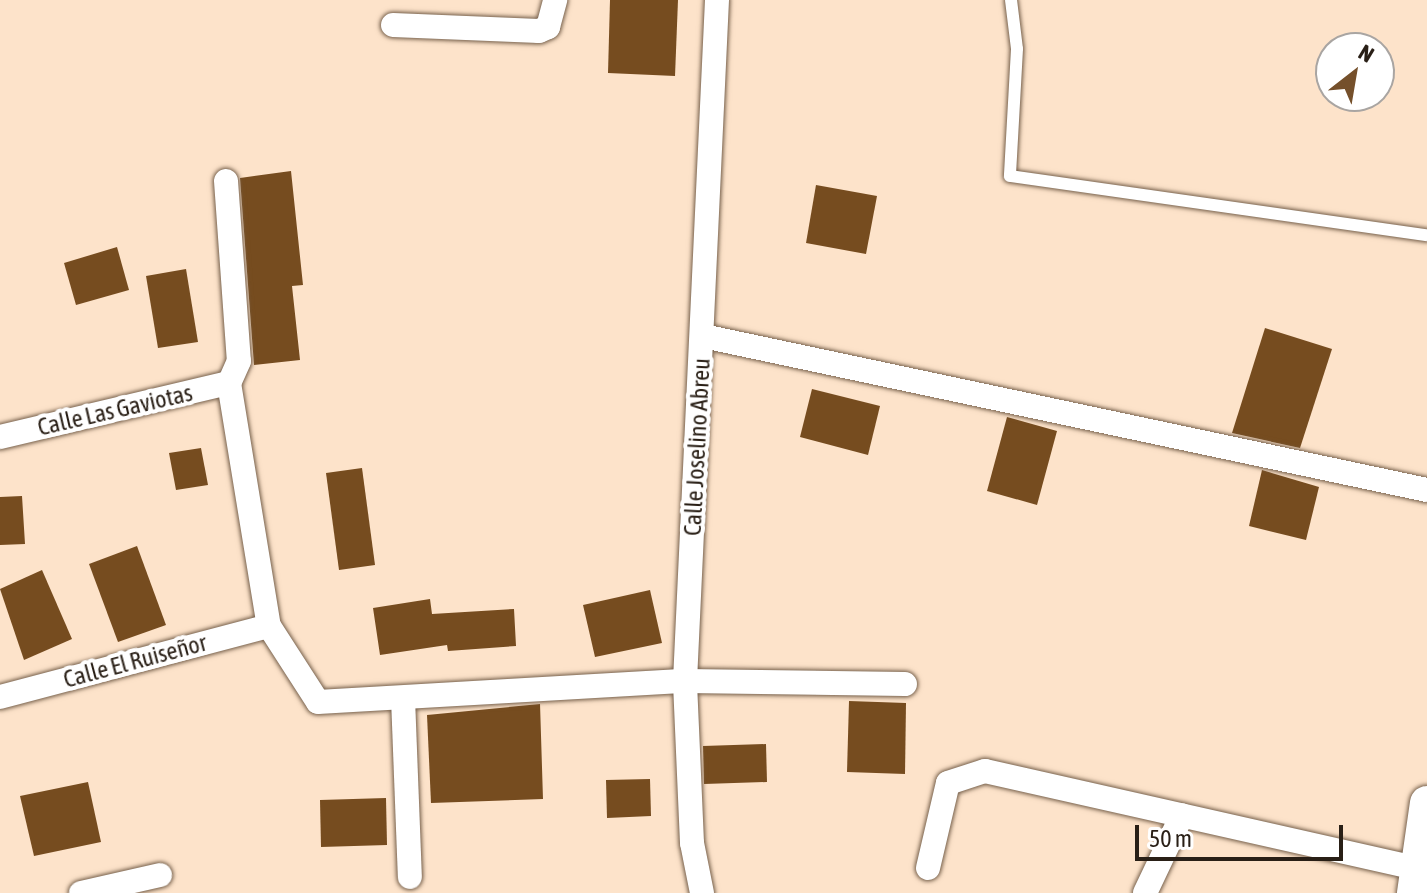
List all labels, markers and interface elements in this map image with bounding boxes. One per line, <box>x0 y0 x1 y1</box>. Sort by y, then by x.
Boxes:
north arrow <box>1315 32 1395 112</box>
text: N <box>1354 39 1379 68</box>
street label: Calle Joselino Abreu <box>678 357 716 537</box>
street label: Calle Las Gaviotas <box>35 378 195 442</box>
street label: Calle El Ruiseñor <box>60 628 210 694</box>
scale bar <box>1139 809 1347 859</box>
text: 50 m <box>1149 825 1192 852</box>

